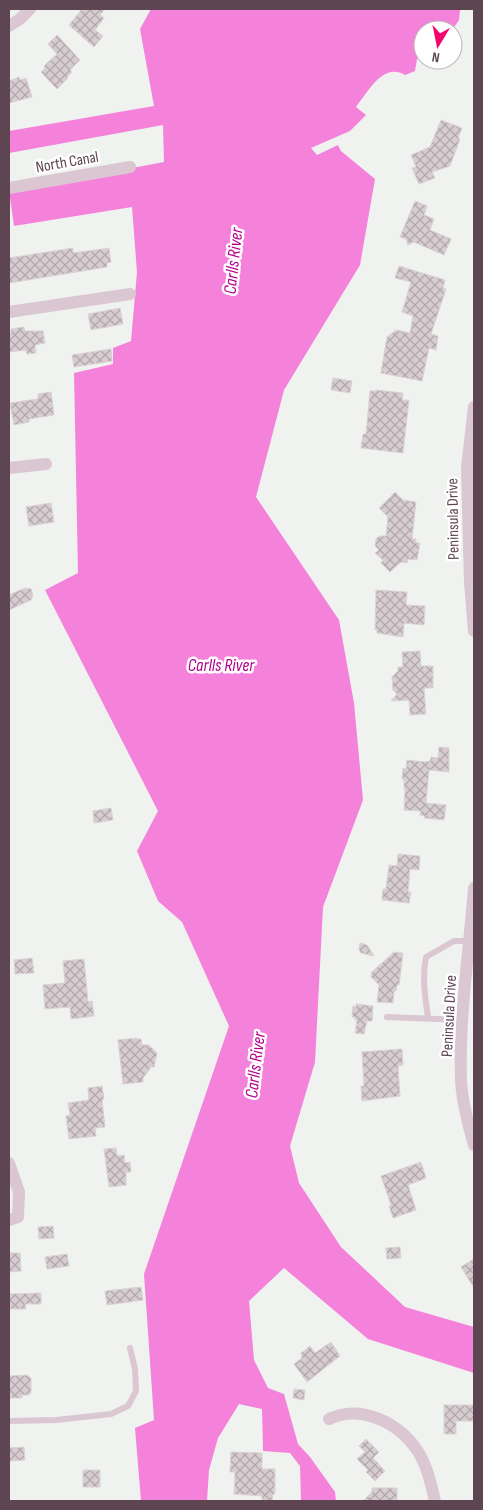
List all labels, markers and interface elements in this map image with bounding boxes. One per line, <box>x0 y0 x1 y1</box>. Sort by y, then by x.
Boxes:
north arrow <box>413 20 463 70</box>
text: N <box>431 48 441 66</box>
street label: North Canal <box>34 148 100 177</box>
water label: Carlls River <box>220 226 248 295</box>
street label: Peninsula Drive <box>443 478 464 560</box>
water label: Carlls River <box>188 655 255 676</box>
street label: Peninsula Drive <box>438 975 461 1057</box>
water label: Carlls River <box>241 1030 270 1099</box>

